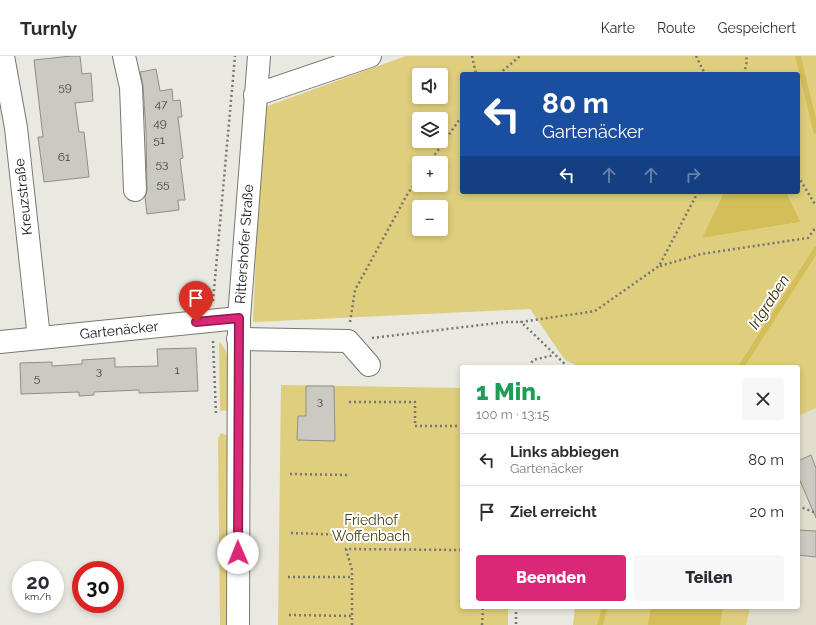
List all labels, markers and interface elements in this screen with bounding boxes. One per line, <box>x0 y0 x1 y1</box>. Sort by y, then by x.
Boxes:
text: Turnly <box>20 17 77 39</box>
text: Karte <box>601 20 635 36</box>
text: Route <box>657 20 695 36</box>
text: Gespeichert <box>717 20 796 36</box>
map controls <box>412 68 448 236</box>
button: sound <box>412 68 448 104</box>
house number: 59 <box>58 80 72 94</box>
text: 80 m <box>542 87 609 120</box>
icon: left <box>476 88 528 140</box>
house number: 47 <box>155 97 168 111</box>
button: layers <box>412 112 448 148</box>
house number: 49 <box>153 116 167 130</box>
text: Gartenäcker <box>542 121 644 142</box>
house number: 51 <box>153 133 165 147</box>
house number: 61 <box>58 150 70 164</box>
button: + <box>412 156 448 192</box>
house number: 53 <box>156 157 168 171</box>
street label: Kreuzstraße <box>11 158 35 236</box>
icon: left <box>556 164 578 186</box>
icon: ahead <box>598 164 620 186</box>
icon: ahead <box>640 164 662 186</box>
icon: right <box>682 164 704 186</box>
house number: 55 <box>156 177 170 191</box>
street label: Rittershofer Straße <box>232 184 256 304</box>
button: − <box>412 200 448 236</box>
water label: Irlgraben <box>745 272 793 332</box>
pin <box>179 281 213 322</box>
icon: arrive <box>185 287 207 309</box>
street label: Gartenäcker <box>79 318 159 342</box>
house number: 1 <box>174 363 180 377</box>
house number: 3 <box>96 364 102 378</box>
house number: 5 <box>34 371 41 385</box>
text: 1 Min. <box>476 377 542 406</box>
button: close <box>742 378 784 420</box>
house number: 3 <box>317 394 323 408</box>
text: 100 m · 13:15 <box>476 407 549 422</box>
text: Links abbiegen <box>510 443 619 461</box>
icon: left <box>476 449 498 471</box>
text: 80 m <box>748 451 784 469</box>
text: Gartenäcker <box>510 461 583 476</box>
icon: arrive <box>476 501 498 523</box>
text: Ziel erreicht <box>510 503 597 521</box>
text: 20 m <box>749 503 784 521</box>
park label: Friedhof Woffenbach <box>332 512 410 544</box>
position arrow <box>217 532 259 574</box>
button: Beenden <box>476 555 626 601</box>
button: Teilen <box>634 555 784 601</box>
speed limit sign: 30 <box>72 561 124 613</box>
text: 20 <box>26 570 50 594</box>
text: km/h <box>25 591 51 602</box>

